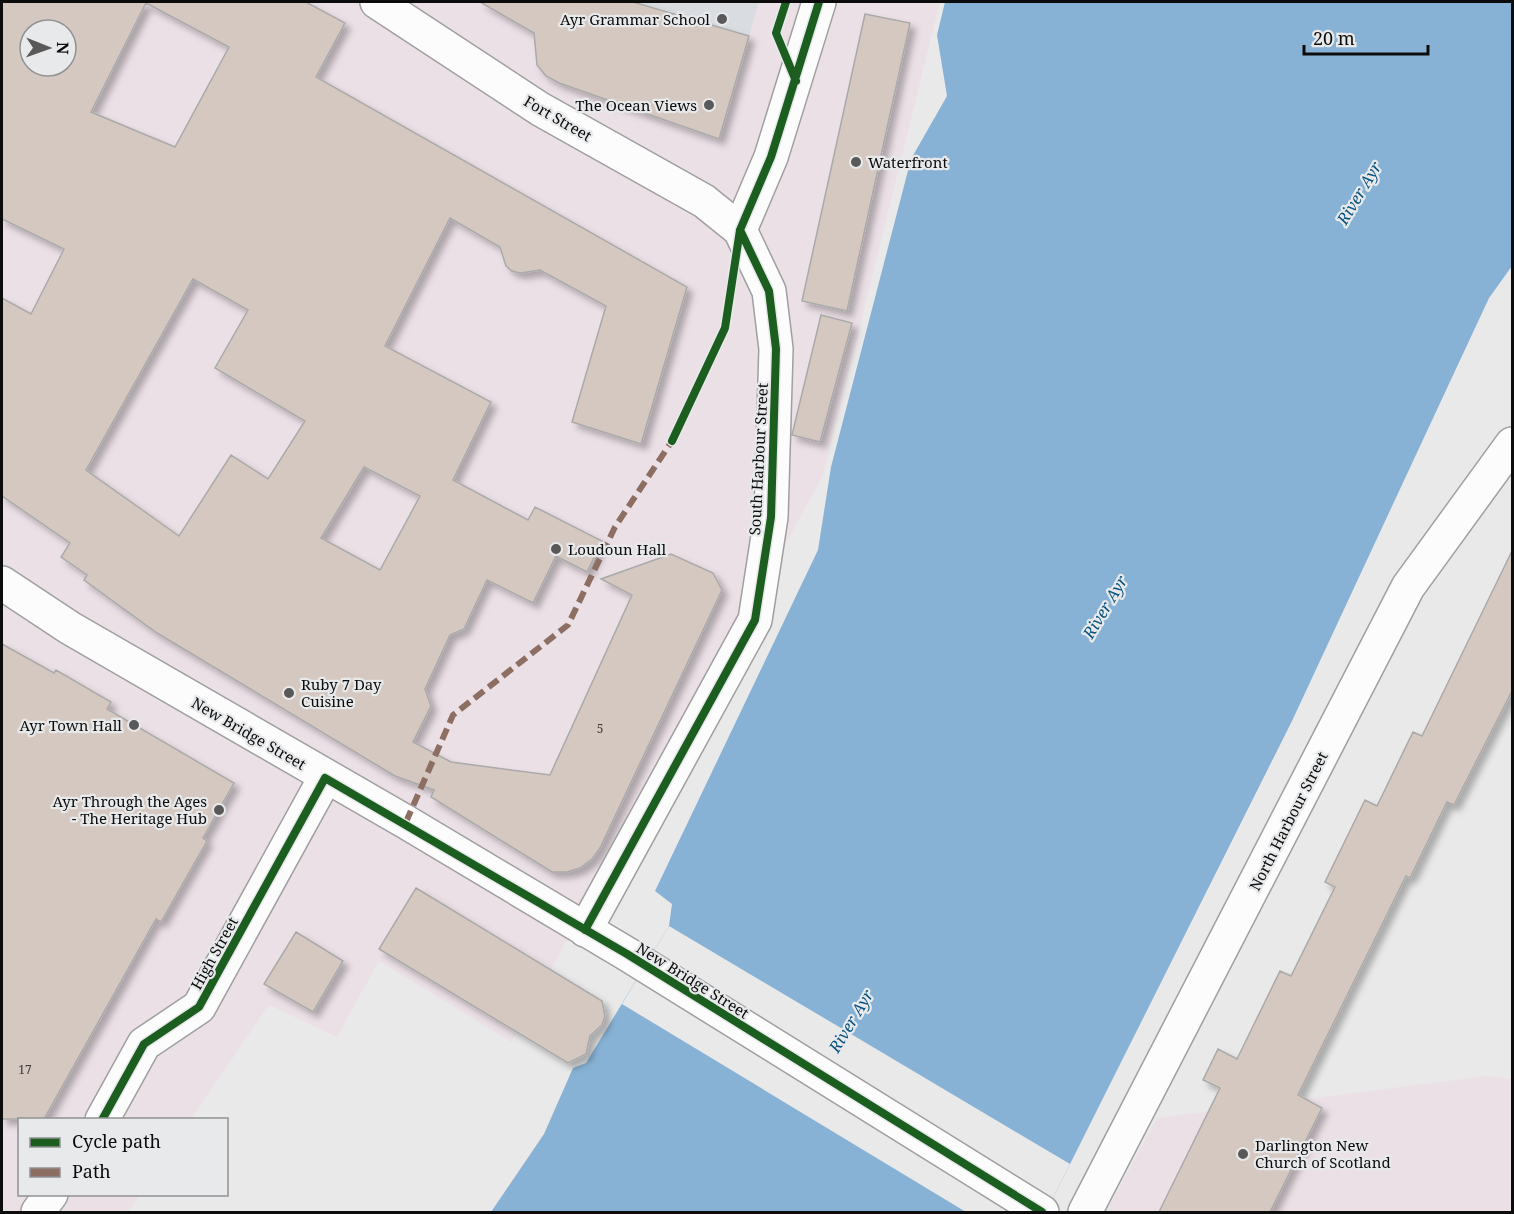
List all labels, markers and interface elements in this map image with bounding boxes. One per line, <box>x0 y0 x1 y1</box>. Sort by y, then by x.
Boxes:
place label: Ayr Grammar School <box>560 9 710 29</box>
marker: Ayr Grammar School <box>715 12 729 26</box>
north arrow <box>18 18 78 78</box>
scale bar <box>1304 18 1428 56</box>
text: 20 m <box>1313 26 1355 50</box>
text: N <box>52 42 74 55</box>
street label: Fort Street <box>521 91 595 145</box>
place label: The Ocean Views <box>575 95 697 115</box>
marker: The Ocean Views <box>702 98 716 112</box>
place label: Waterfront <box>868 152 948 172</box>
marker: Waterfront <box>849 155 863 169</box>
water label: River Ayr <box>1331 157 1387 230</box>
street label: South Harbour Street <box>744 382 772 536</box>
place label: Loudoun Hall <box>568 539 666 559</box>
marker: Loudoun Hall <box>549 542 563 556</box>
water label: River Ayr <box>1077 571 1133 644</box>
place label: Ruby 7 Day Cuisine <box>301 674 382 711</box>
marker: Ruby 7 Day Cuisine <box>282 686 296 700</box>
street label: New Bridge Street <box>188 692 310 774</box>
place label: Ayr Town Hall <box>19 715 122 735</box>
marker: Ayr Town Hall <box>127 718 141 732</box>
house number: 5 <box>597 720 603 737</box>
street label: North Harbour Street <box>1244 748 1332 894</box>
place label: Ayr Through the Ages - The Heritage Hub <box>52 791 207 828</box>
marker: Ayr Through the Ages - The Heritage Hub <box>212 803 226 817</box>
street label: High Street <box>186 913 242 993</box>
street label: New Bridge Street <box>633 937 753 1023</box>
water label: River Ayr <box>823 985 879 1058</box>
house number: 17 <box>18 1061 32 1078</box>
legend <box>18 1118 228 1196</box>
text: Cycle path <box>72 1129 161 1153</box>
place label: Darlington New Church of Scotland <box>1255 1135 1391 1172</box>
marker: Darlington New Church of Scotland <box>1236 1147 1250 1161</box>
text: Path <box>72 1159 111 1183</box>

